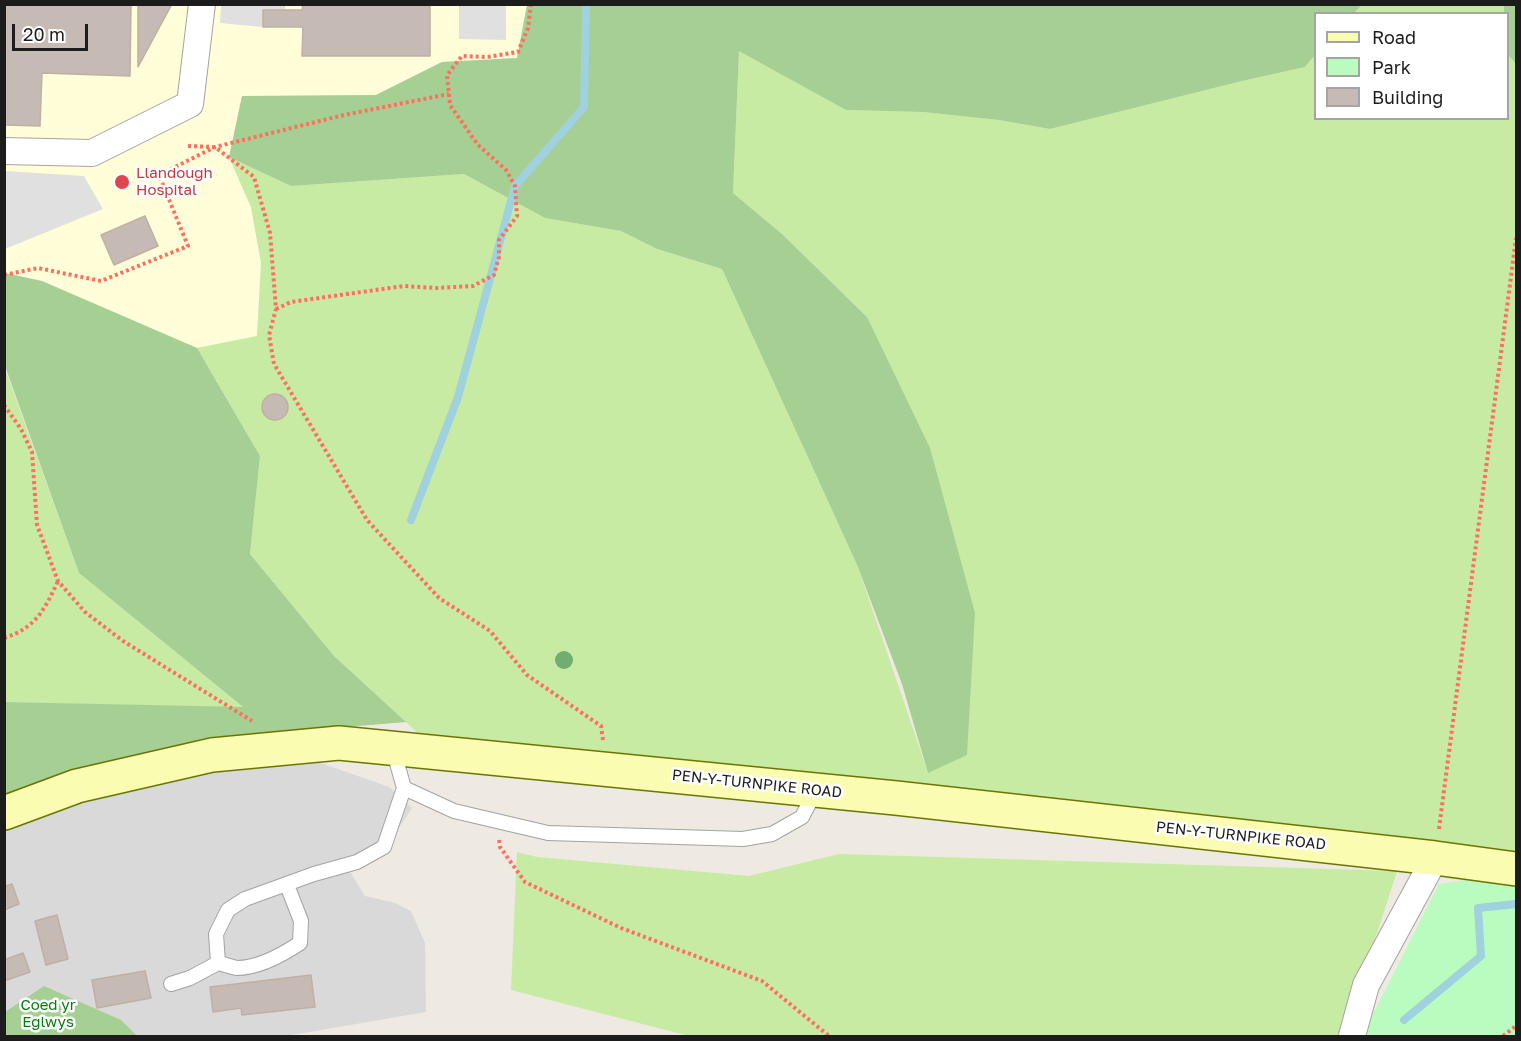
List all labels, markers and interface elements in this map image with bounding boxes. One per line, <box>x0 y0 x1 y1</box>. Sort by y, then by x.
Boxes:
scale bar <box>15 12 92 50</box>
legend <box>1314 12 1509 120</box>
text: 20 m <box>23 23 65 45</box>
text: Road <box>1372 26 1416 48</box>
text: Park <box>1372 56 1411 78</box>
text: Building <box>1372 86 1443 108</box>
place label: Llandough Hospital <box>136 164 213 199</box>
marker: Llandough Hospital <box>113 173 131 191</box>
street label: PEN-Y-TURNPIKE ROAD <box>671 766 843 802</box>
street label: PEN-Y-TURNPIKE ROAD <box>1155 818 1327 854</box>
park label: Coed yr Eglwys <box>20 996 76 1031</box>

